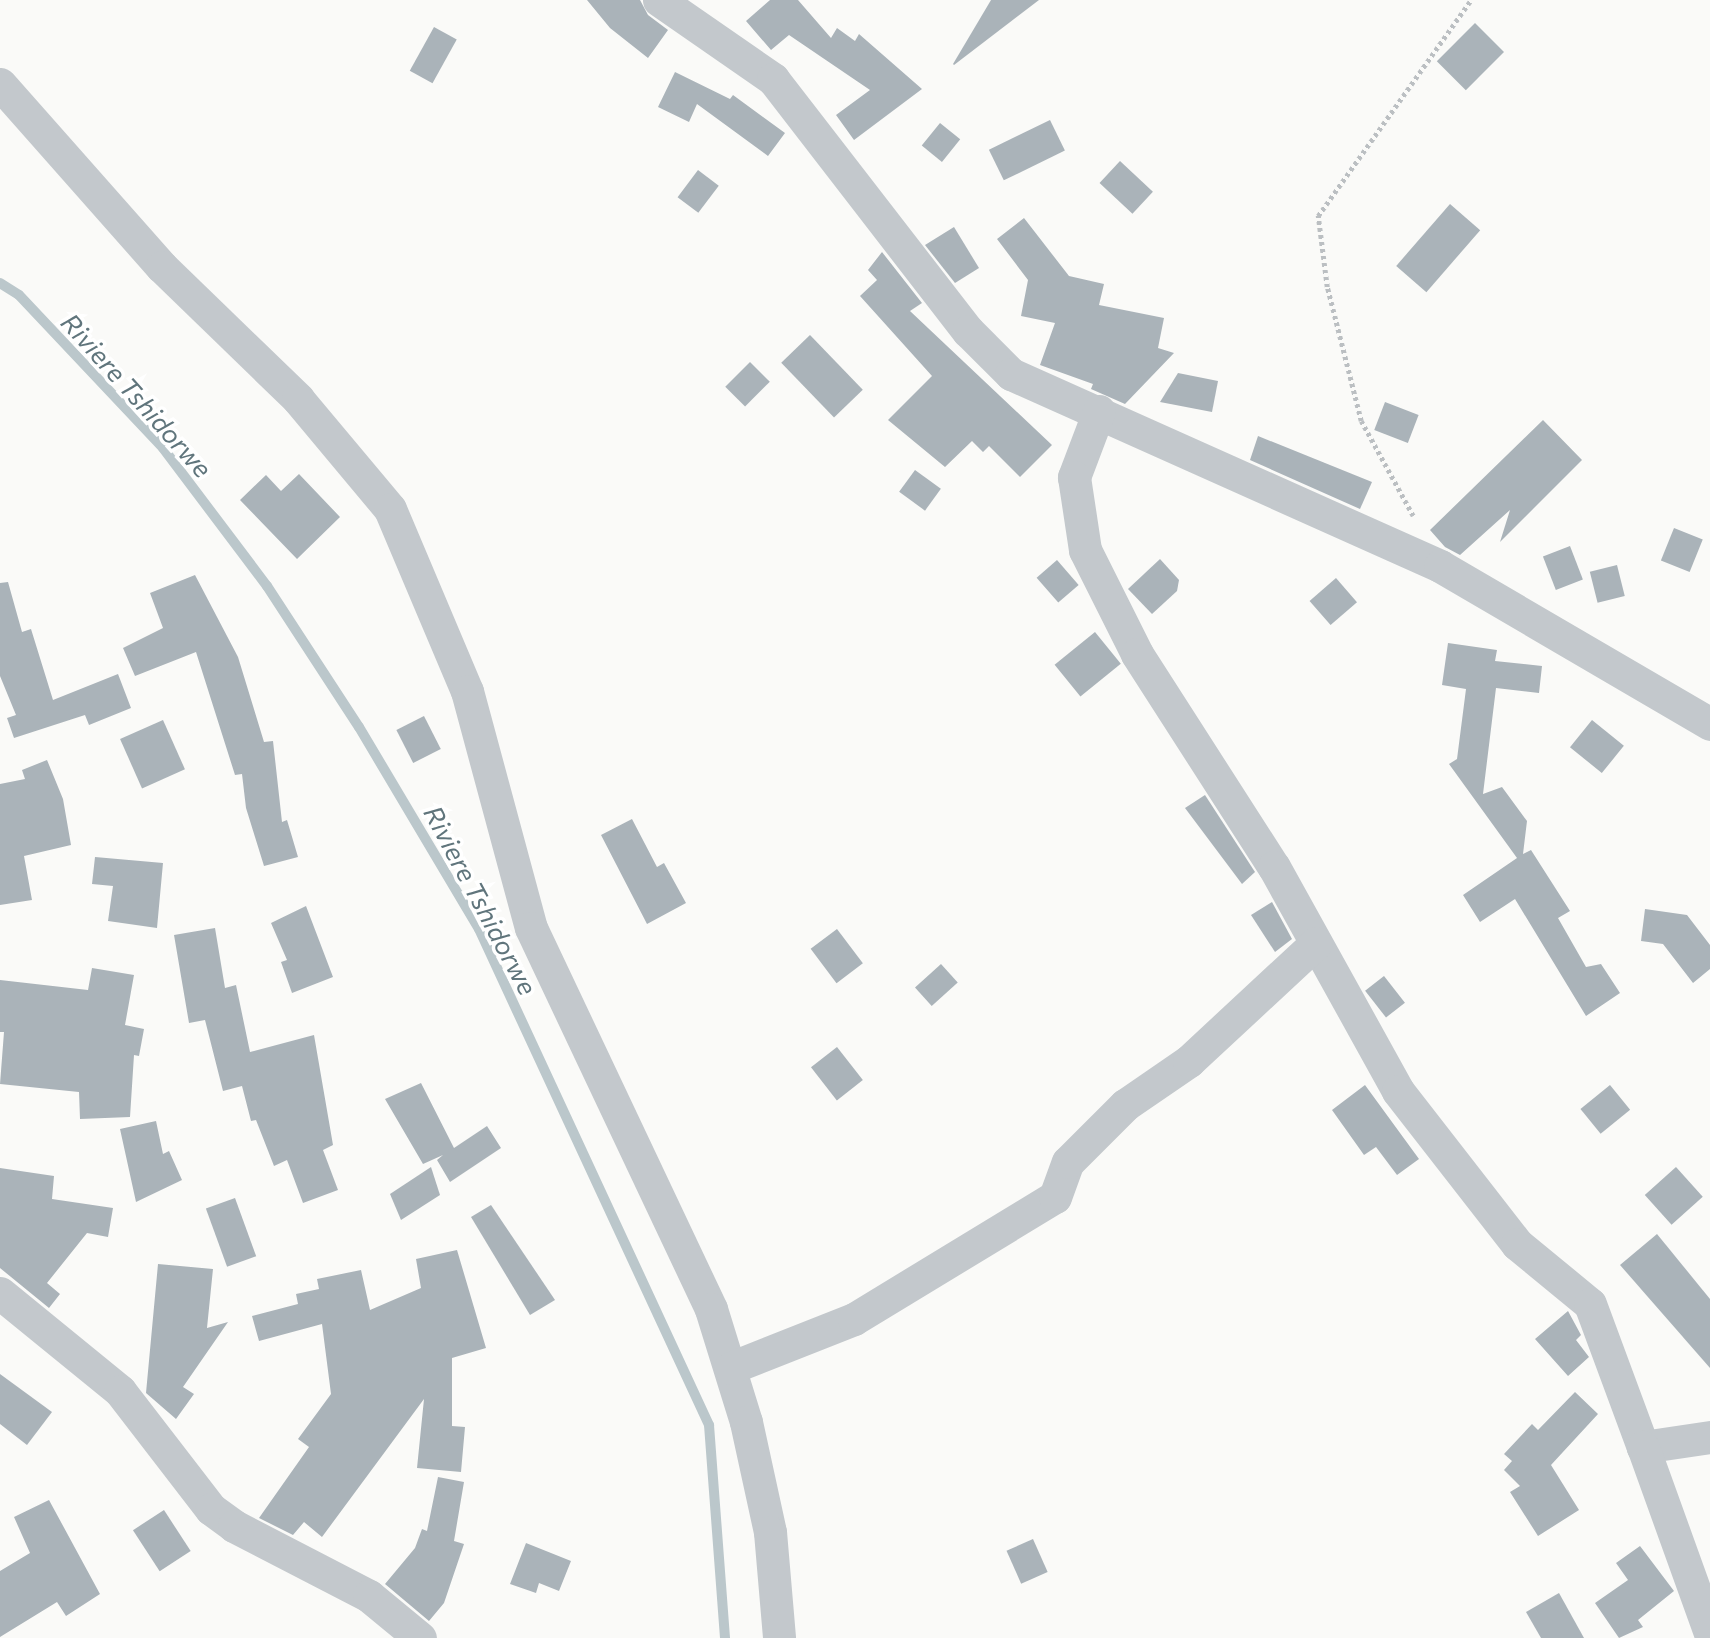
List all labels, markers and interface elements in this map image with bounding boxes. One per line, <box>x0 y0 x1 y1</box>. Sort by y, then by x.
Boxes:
water label: Riviere Tshidorwe <box>55 307 219 483</box>
water label: Riviere Tshidorwe <box>418 800 544 1000</box>

